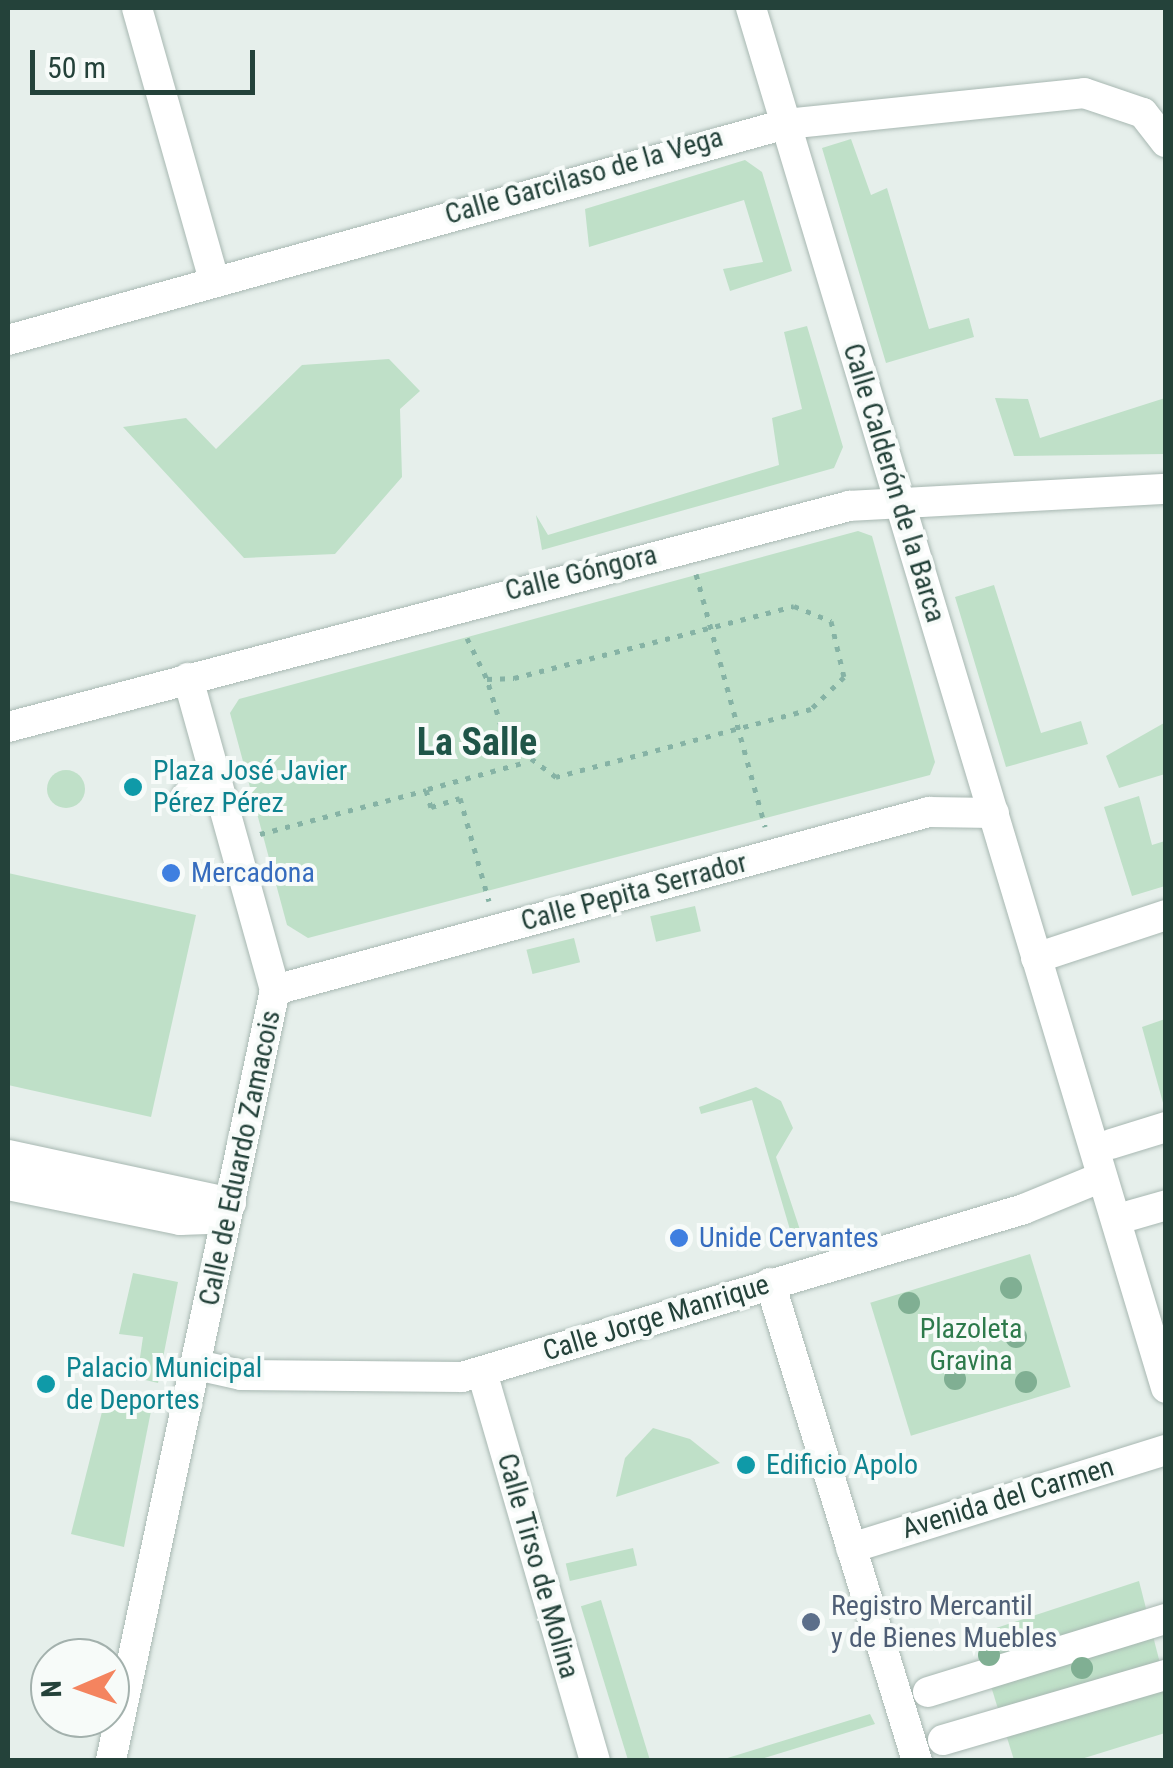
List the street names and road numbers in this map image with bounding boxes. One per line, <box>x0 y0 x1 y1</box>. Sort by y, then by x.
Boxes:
street label: Calle Garcilaso de la Vega <box>441 120 727 232</box>
street label: Calle Calderón de la Barca <box>836 340 952 626</box>
street label: Calle Góngora <box>502 538 660 608</box>
street label: Calle Pepita Serrador <box>517 846 751 938</box>
street label: Calle de Eduardo Zamacois <box>192 1007 288 1309</box>
street label: Calle Jorge Manrique <box>539 1268 773 1368</box>
street label: Calle Tirso de Molina <box>490 1449 586 1683</box>
street label: Avenida del Carmen <box>898 1450 1118 1546</box>

